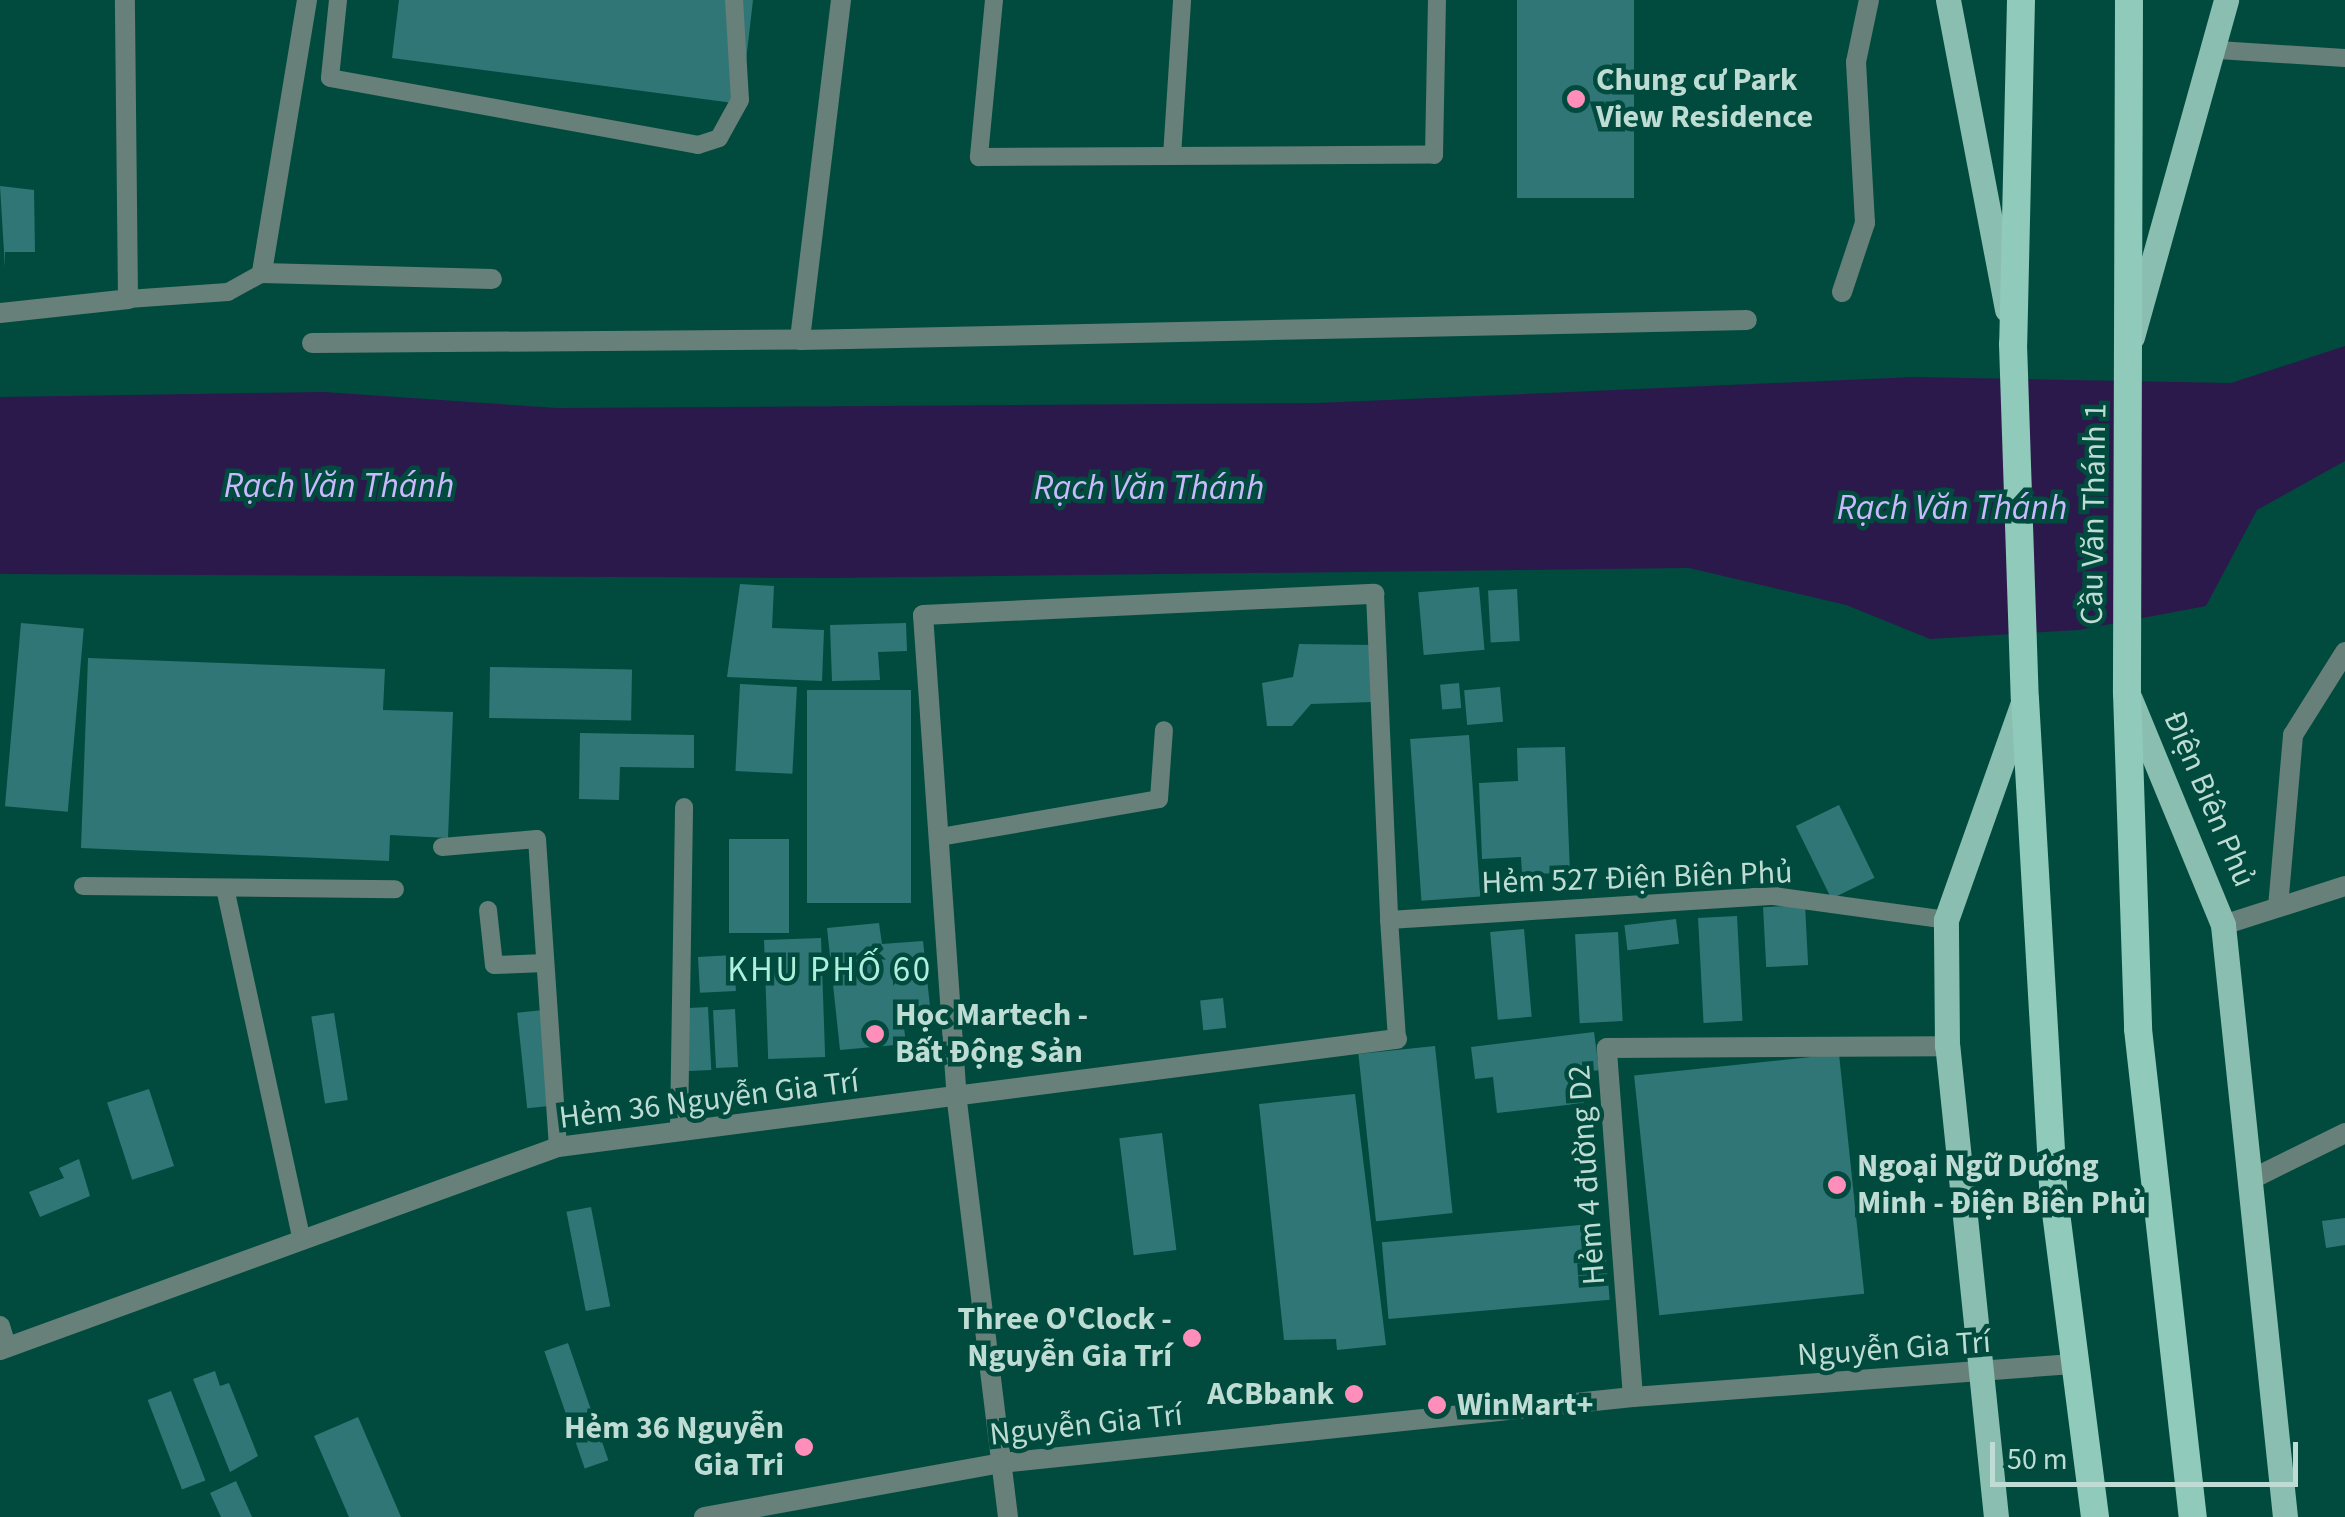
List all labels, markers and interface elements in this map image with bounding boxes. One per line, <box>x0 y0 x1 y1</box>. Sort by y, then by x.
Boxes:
place label: Chung cư Park View Residence <box>1596 62 1813 137</box>
marker: Chung cư Park View Residence <box>1565 88 1587 110</box>
street label: Cầu Văn Thánh 1 <box>2073 403 2115 625</box>
water label: Rạch Văn Thánh <box>224 465 454 507</box>
water label: Rạch Văn Thánh <box>1034 467 1264 509</box>
water label: Rạch Văn Thánh <box>1837 487 2067 529</box>
street label: Điện Biên Phủ <box>2155 705 2263 893</box>
street label: Hẻm 527 Điện Biên Phủ <box>1481 853 1793 903</box>
district label: KHU PHỐ 60 <box>727 949 933 991</box>
place label: Học Martech - Bất Động Sản <box>895 997 1088 1072</box>
marker: Học Martech - Bất Động Sản <box>864 1023 886 1045</box>
street label: Hẻm 36 Nguyễn Gia Trí <box>557 1063 861 1137</box>
street label: Hẻm 4 đường D2 <box>1560 1064 1614 1286</box>
place label: Ngoại Ngữ Dương Minh - Điện Biên Phủ <box>1857 1148 2146 1223</box>
marker: Ngoại Ngữ Dương Minh - Điện Biên Phủ <box>1826 1174 1848 1196</box>
place label: Three O'Clock - Nguyễn Gia Trí <box>957 1301 1172 1376</box>
street label: Nguyễn Gia Trí <box>1796 1323 1992 1375</box>
marker: Three O'Clock - Nguyễn Gia Trí <box>1181 1327 1203 1349</box>
place label: ACBbank <box>1207 1375 1334 1413</box>
marker: ACBbank <box>1343 1383 1365 1405</box>
place label: WinMart+ <box>1457 1386 1593 1424</box>
marker: WinMart+ <box>1426 1394 1448 1416</box>
street label: Nguyễn Gia Trí <box>988 1396 1184 1454</box>
place label: Hẻm 36 Nguyễn Gia Tri <box>564 1410 784 1485</box>
scale bar <box>1995 1422 2302 1484</box>
marker: Hẻm 36 Nguyễn Gia Tri <box>793 1436 815 1458</box>
text: 50 m <box>2007 1438 2068 1481</box>

